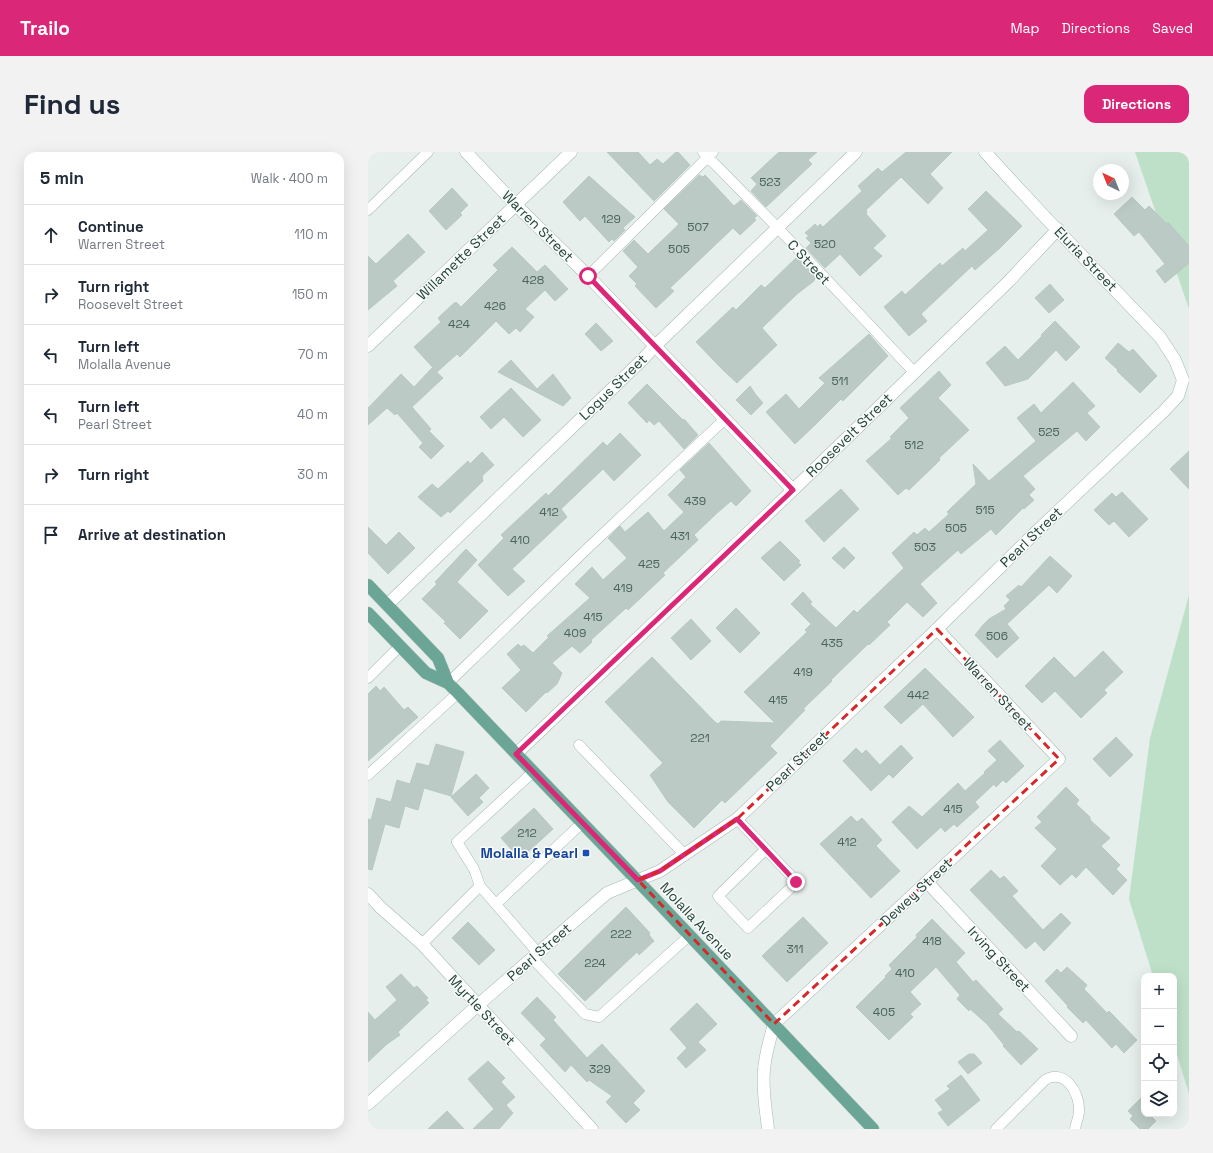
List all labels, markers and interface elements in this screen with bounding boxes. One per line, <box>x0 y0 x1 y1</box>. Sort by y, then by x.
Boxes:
text: Trailo <box>20 16 70 41</box>
text: Map <box>1010 19 1040 37</box>
text: Directions <box>1062 19 1130 37</box>
text: Saved <box>1152 19 1193 37</box>
button: Directions <box>1084 85 1189 123</box>
text: Find us <box>24 86 121 122</box>
north arrow <box>1093 164 1129 200</box>
text: 5 min <box>40 167 84 189</box>
text: Walk · 400 m <box>251 170 328 187</box>
house number: 523 <box>759 174 781 190</box>
street label: Warren Street <box>499 187 577 265</box>
street label: Willamette Street <box>413 210 509 304</box>
house number: 129 <box>601 211 621 227</box>
text: Continue <box>78 217 144 236</box>
house number: 507 <box>687 219 709 235</box>
street label: Eluria Street <box>1051 223 1121 295</box>
icon: ahead <box>40 224 62 246</box>
text: 110 m <box>294 226 328 243</box>
text: Warren Street <box>78 236 165 253</box>
street label: C Street <box>784 236 834 288</box>
house number: 520 <box>814 236 836 252</box>
house number: 505 <box>668 241 690 257</box>
route start <box>579 267 597 285</box>
house number: 428 <box>522 272 544 288</box>
text: Turn right <box>78 277 149 296</box>
icon: right <box>40 284 62 306</box>
text: 150 m <box>292 286 328 303</box>
text: Roosevelt Street <box>78 296 183 313</box>
house number: 426 <box>484 298 506 314</box>
house number: 424 <box>448 316 470 332</box>
text: Turn left <box>78 337 140 356</box>
icon: left <box>40 344 62 366</box>
text: 70 m <box>298 346 328 363</box>
street label: Logus Street <box>575 350 651 424</box>
text: Molalla Avenue <box>78 356 171 373</box>
house number: 511 <box>831 373 849 389</box>
street label: Roosevelt Street <box>802 389 896 481</box>
text: Turn left <box>78 397 140 416</box>
icon: left <box>40 404 62 426</box>
text: 40 m <box>297 406 328 423</box>
text: Pearl Street <box>78 416 152 433</box>
house number: 525 <box>1038 424 1060 440</box>
house number: 512 <box>904 437 924 453</box>
icon: right <box>40 464 62 486</box>
text: Turn right <box>78 465 149 484</box>
text: 30 m <box>297 466 328 483</box>
house number: 439 <box>684 493 706 509</box>
house number: 515 <box>975 502 995 518</box>
street label: Pearl Street <box>996 503 1066 571</box>
house number: 412 <box>539 504 559 520</box>
house number: 505 <box>945 520 967 536</box>
icon: arrive <box>40 524 62 546</box>
text: Arrive at destination <box>78 525 226 544</box>
house number: 431 <box>670 528 690 544</box>
house number: 410 <box>510 532 530 548</box>
house number: 503 <box>914 539 936 555</box>
house number: 425 <box>638 556 660 572</box>
house number: 419 <box>613 580 633 596</box>
house number: 415 <box>583 609 603 625</box>
house number: 409 <box>564 625 586 641</box>
house number: 506 <box>986 628 1008 644</box>
house number: 435 <box>821 635 843 651</box>
street label: Warren Street <box>959 654 1037 734</box>
house number: 419 <box>793 664 813 680</box>
house number: 442 <box>907 687 929 703</box>
house number: 415 <box>768 692 788 708</box>
street label: Pearl Street <box>762 727 832 795</box>
house number: 221 <box>690 730 710 746</box>
house number: 415 <box>943 801 963 817</box>
house number: 212 <box>517 825 537 841</box>
house number: 412 <box>837 834 857 850</box>
place label: Molalla & Pearl <box>481 844 578 862</box>
marker: Molalla & Pearl <box>581 848 591 858</box>
street label: Dewey Street <box>876 854 956 930</box>
route end <box>787 873 805 891</box>
street label: Molalla Avenue <box>656 878 738 964</box>
street label: Pearl Street <box>503 919 575 985</box>
street label: Irving Street <box>964 922 1034 996</box>
house number: 222 <box>610 926 632 942</box>
house number: 418 <box>922 933 942 949</box>
house number: 311 <box>786 941 804 957</box>
house number: 224 <box>584 955 606 971</box>
house number: 410 <box>895 965 915 981</box>
street label: Myrtle Street <box>445 971 519 1049</box>
map controls <box>1141 973 1177 1117</box>
button: + <box>1141 973 1177 1009</box>
house number: 405 <box>873 1004 895 1020</box>
button: − <box>1141 1009 1177 1045</box>
button: locate <box>1141 1045 1177 1081</box>
house number: 329 <box>589 1061 611 1077</box>
button: layers <box>1141 1081 1177 1117</box>

